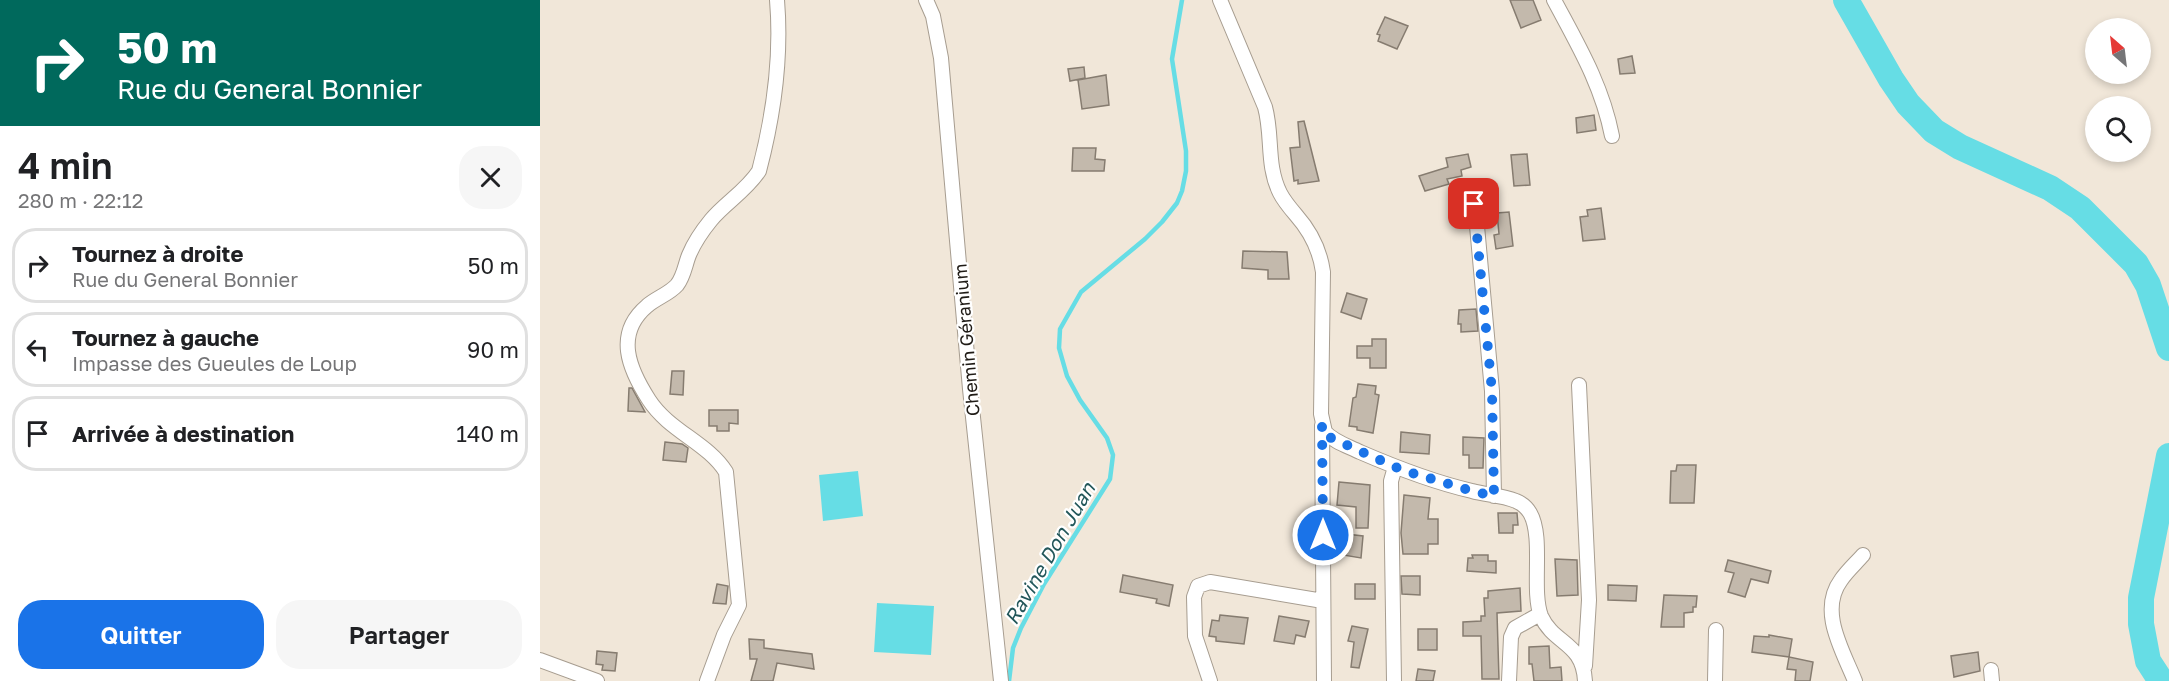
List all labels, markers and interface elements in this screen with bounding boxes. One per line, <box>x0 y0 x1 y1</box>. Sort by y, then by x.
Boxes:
north arrow <box>2085 18 2151 84</box>
map controls <box>2085 18 2151 162</box>
text: 50 m <box>117 22 217 72</box>
icon: right <box>18 24 96 102</box>
text: Rue du General Bonnier <box>117 73 422 105</box>
button: search <box>2085 96 2151 162</box>
text: 4 min <box>18 144 113 187</box>
button: close <box>459 146 522 209</box>
pin <box>1448 178 1499 229</box>
icon: arrive <box>1457 187 1490 220</box>
text: 280 m · 22:12 <box>18 188 143 212</box>
text: Tournez à droite <box>72 240 243 267</box>
icon: right <box>21 249 54 282</box>
text: 50 m <box>468 252 519 279</box>
street label: Chemin Géranium <box>948 263 984 417</box>
text: Rue du General Bonnier <box>72 267 298 291</box>
text: Tournez à gauche <box>72 324 259 351</box>
icon: left <box>21 333 54 366</box>
text: 90 m <box>467 336 519 363</box>
text: Impasse des Gueules de Loup <box>72 351 357 375</box>
icon: arrive <box>21 417 54 450</box>
text: Arrivée à destination <box>72 420 294 447</box>
text: 140 m <box>456 420 519 447</box>
water label: Ravine Don Juan <box>999 477 1100 628</box>
position arrow <box>1291 503 1355 567</box>
button: Quitter <box>18 600 264 669</box>
button: Partager <box>276 600 522 669</box>

